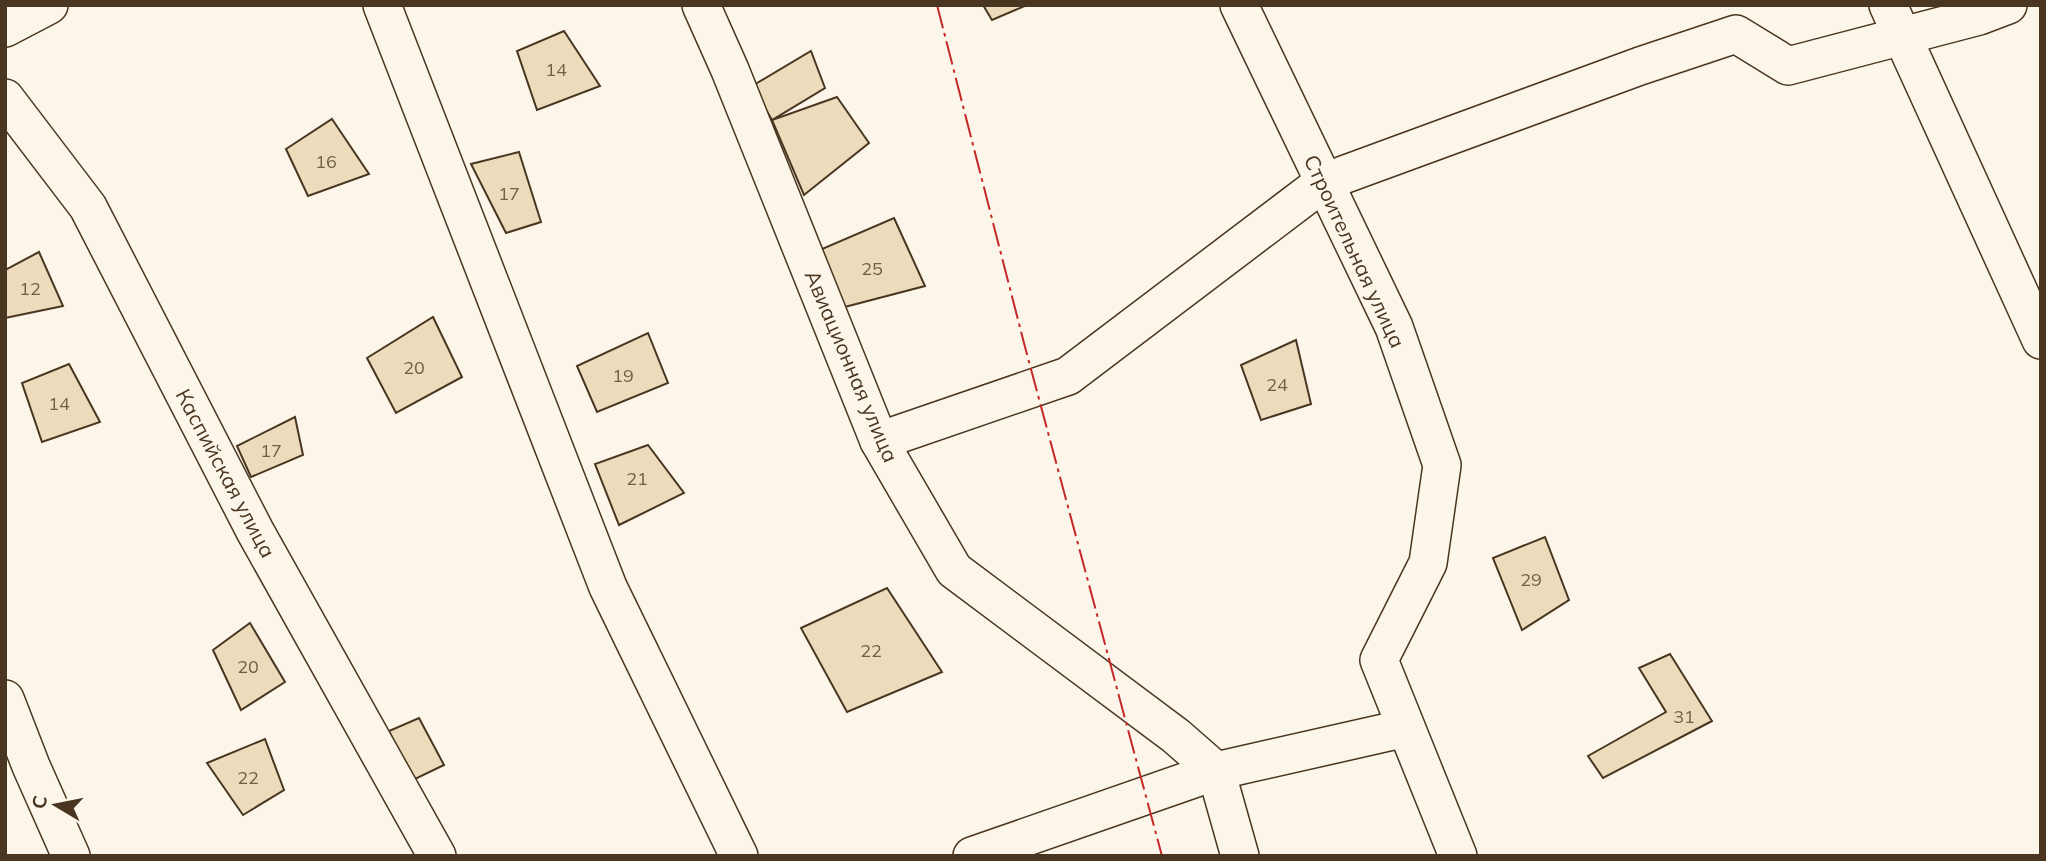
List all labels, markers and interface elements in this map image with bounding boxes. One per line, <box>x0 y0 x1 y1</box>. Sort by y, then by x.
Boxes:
house number: 14 <box>545 58 567 81</box>
house number: 16 <box>315 150 337 173</box>
street label: Строительная улица <box>1299 150 1411 352</box>
house number: 17 <box>498 182 520 205</box>
house number: 25 <box>861 257 883 280</box>
street label: Авиационная улица <box>800 266 904 466</box>
house number: 12 <box>19 277 41 300</box>
house number: 20 <box>403 356 425 379</box>
house number: 19 <box>612 364 634 387</box>
house number: 24 <box>1266 373 1288 396</box>
street label: Каспийская улица <box>170 384 282 562</box>
house number: 14 <box>48 392 70 415</box>
house number: 17 <box>260 439 282 462</box>
house number: 21 <box>626 467 648 490</box>
house number: 29 <box>1520 568 1542 591</box>
house number: 22 <box>860 639 882 662</box>
house number: 20 <box>237 655 259 678</box>
house number: 31 <box>1673 705 1695 728</box>
house number: 22 <box>237 766 259 789</box>
north arrow <box>21 770 91 840</box>
text: С <box>26 794 52 811</box>

